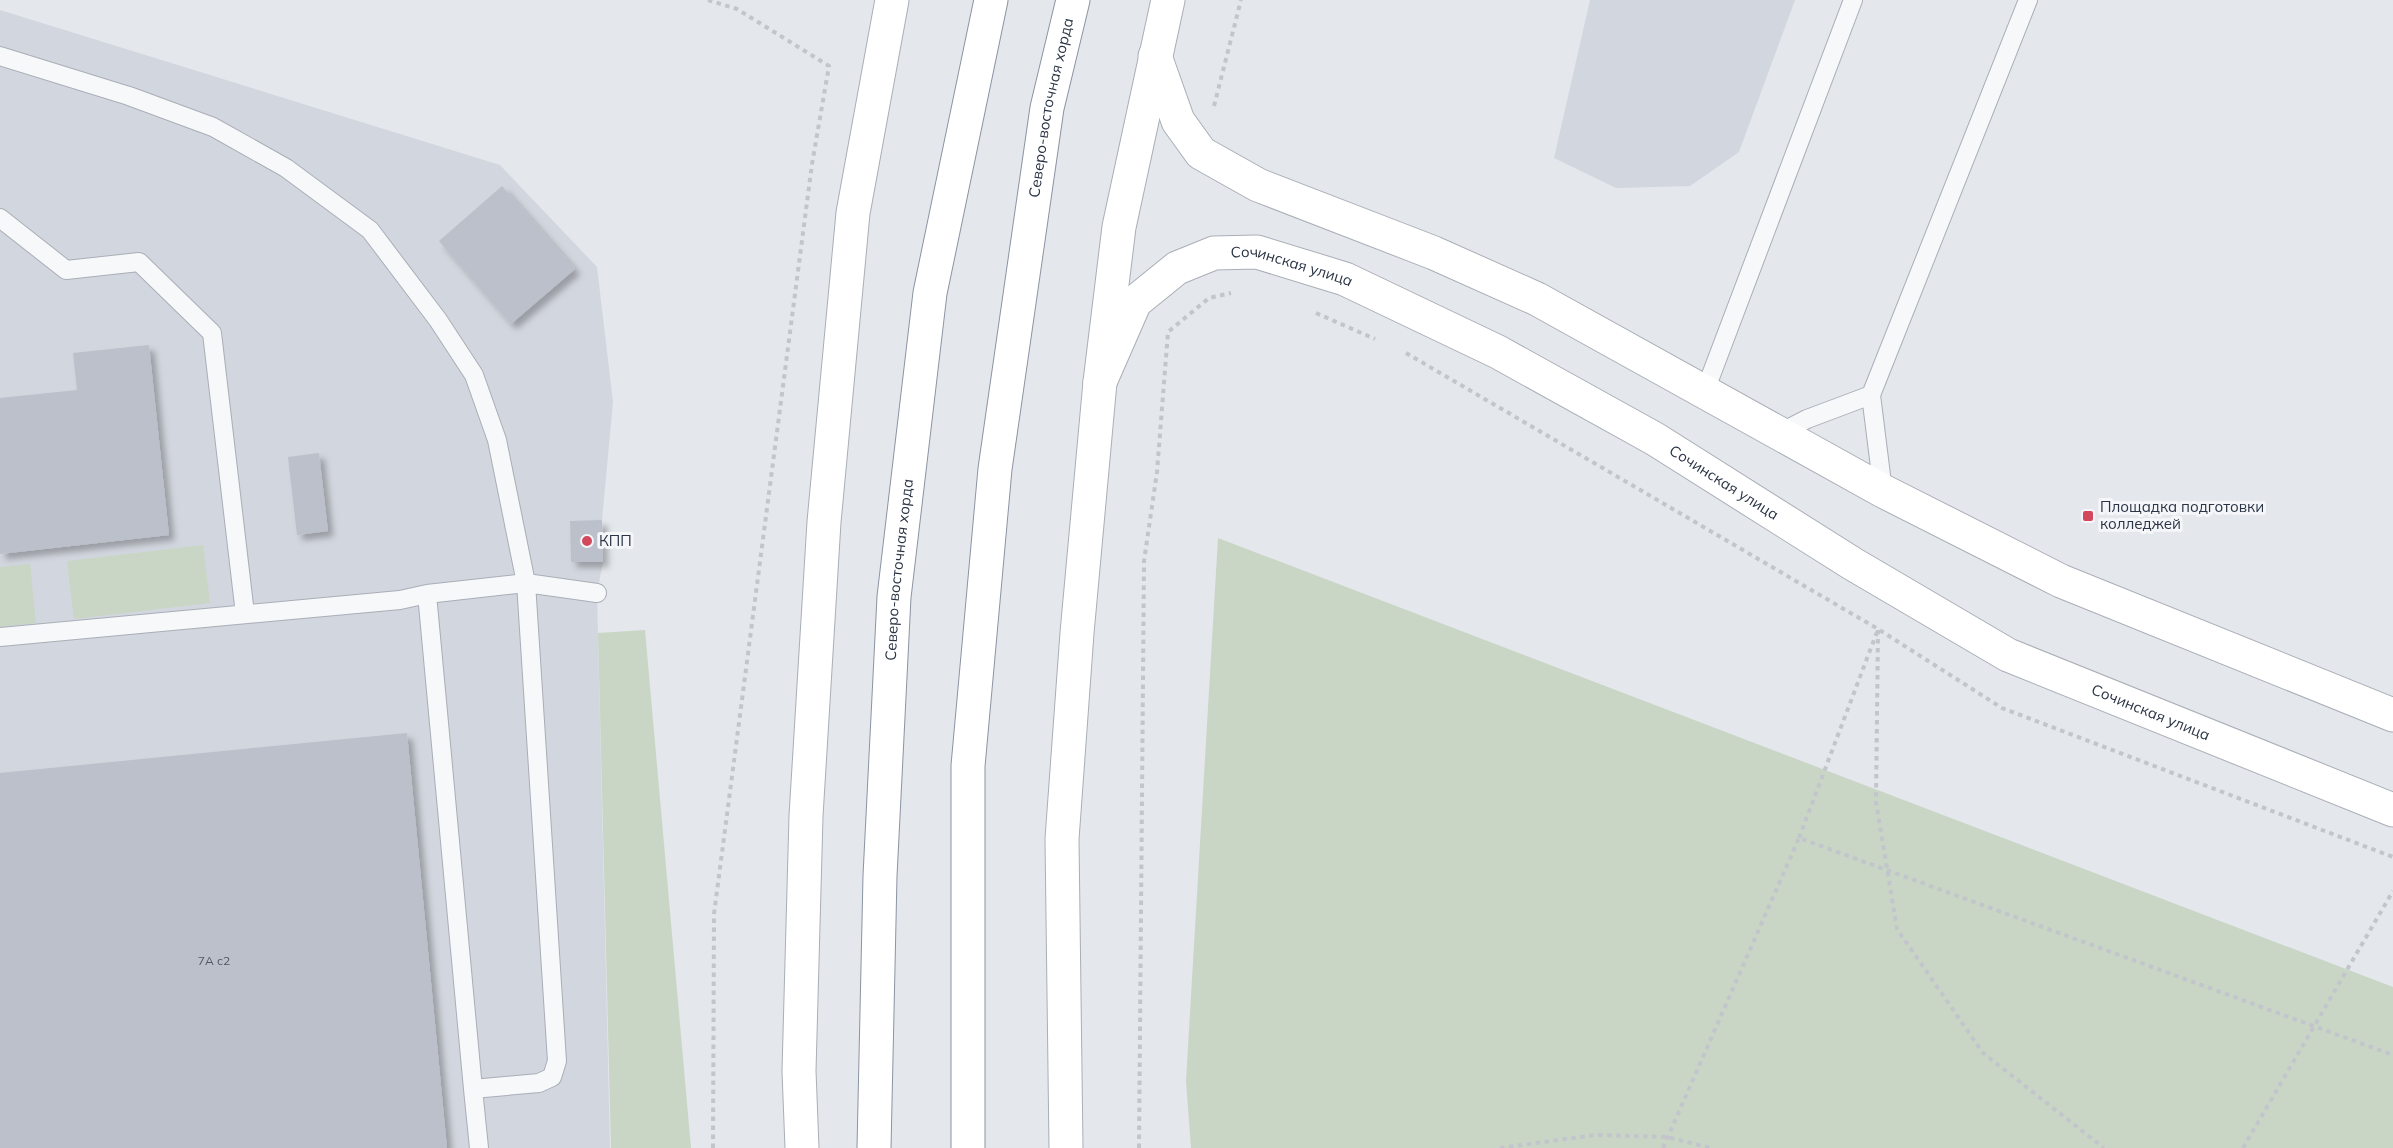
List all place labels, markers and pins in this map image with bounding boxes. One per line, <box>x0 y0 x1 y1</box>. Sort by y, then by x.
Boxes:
place label: Площадка подготовки колледжей <box>2100 497 2264 533</box>
marker: Площадка подготовки колледжей <box>2081 509 2095 523</box>
place label: КПП <box>599 531 632 550</box>
marker: КПП <box>580 534 594 548</box>

